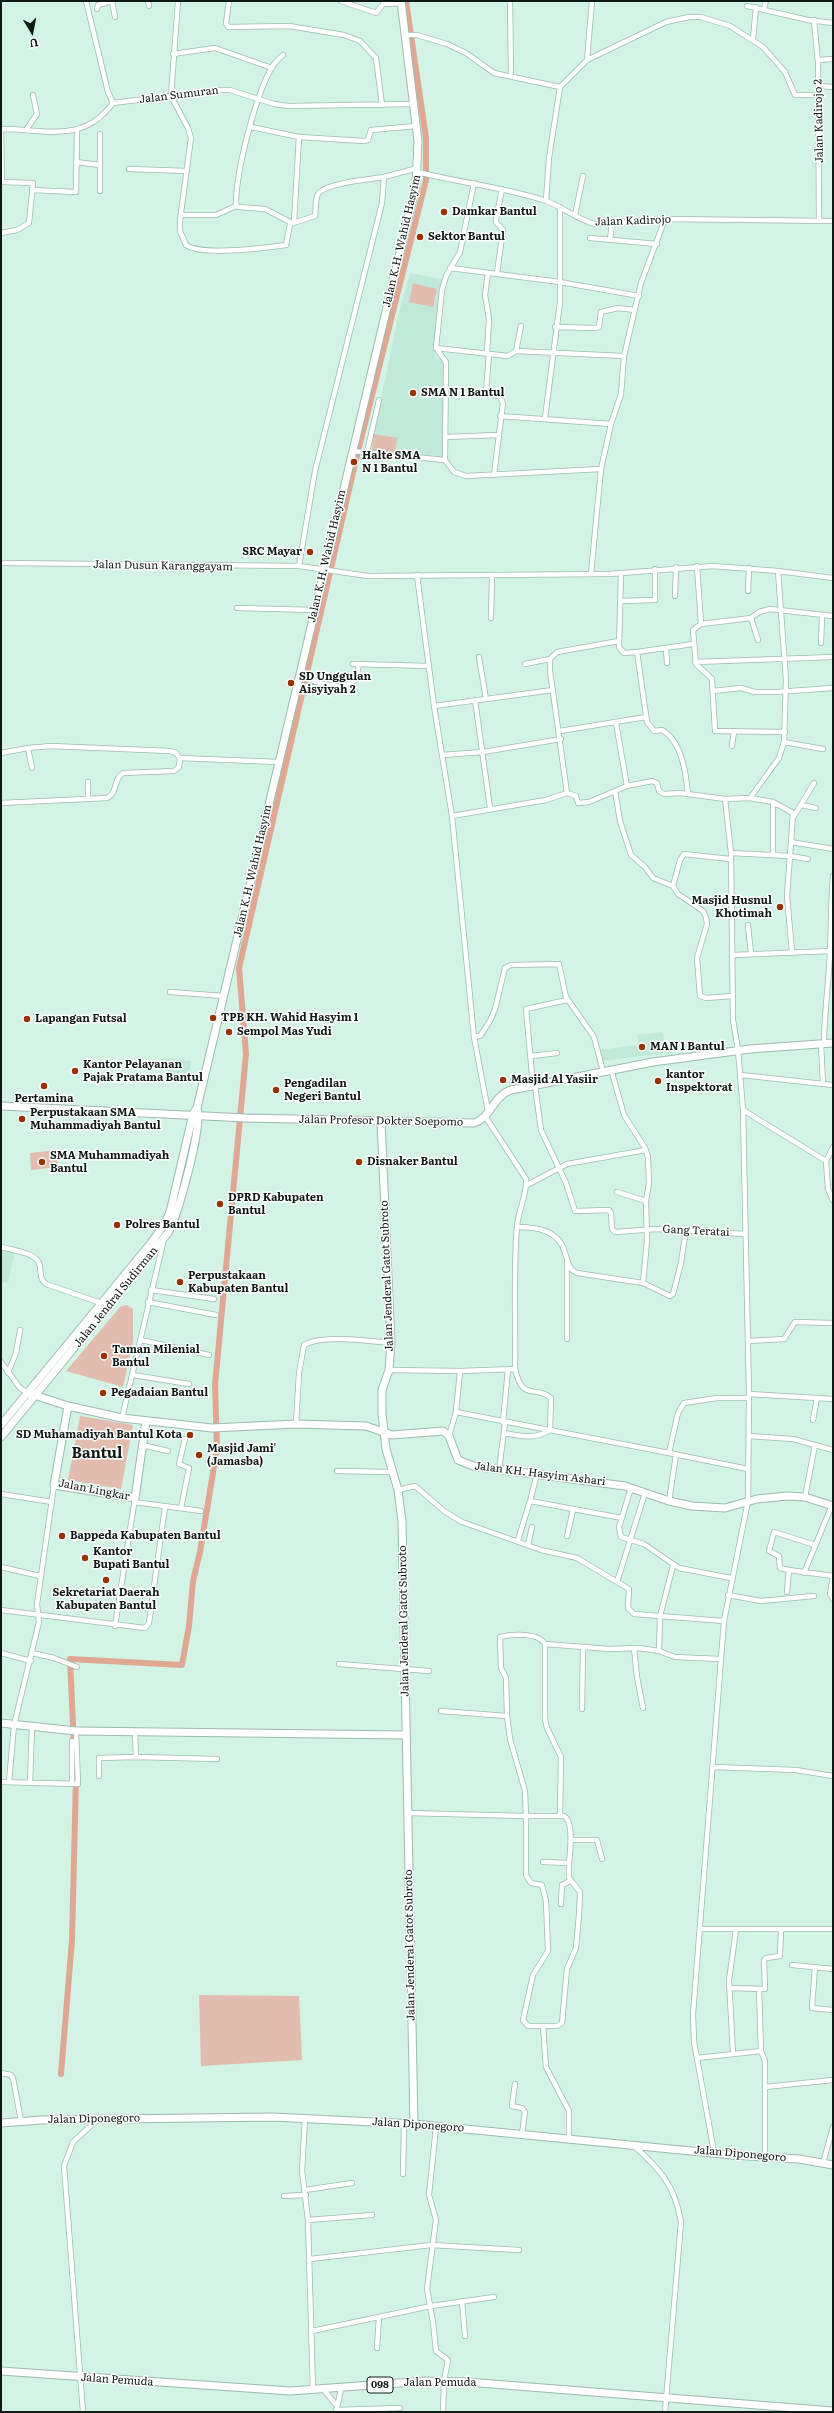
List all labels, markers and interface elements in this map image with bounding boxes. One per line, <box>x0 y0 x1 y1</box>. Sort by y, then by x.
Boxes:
north arrow <box>12 12 52 52</box>
text: U <box>28 35 40 52</box>
street label: Jalan Kadirojo 2 <box>812 79 826 163</box>
street label: Jalan Sumuran <box>139 84 219 106</box>
street label: Jalan K.H. Wahid Hasyim <box>380 173 424 309</box>
place label: Damkar Bantul <box>452 205 537 219</box>
marker: Damkar Bantul <box>439 207 449 217</box>
street label: Jalan Kadirojo <box>595 213 671 229</box>
place label: Sektor Bantul <box>428 230 505 244</box>
marker: Sektor Bantul <box>415 232 425 242</box>
place label: SMA N 1 Bantul <box>421 386 505 400</box>
marker: SMA N 1 Bantul <box>408 388 418 398</box>
place label: Halte SMA N 1 Bantul <box>362 449 420 475</box>
marker: Halte SMA N 1 Bantul <box>349 457 359 467</box>
street label: Jalan K.H. Wahid Hasyim <box>305 488 349 624</box>
place label: SRC Mayar <box>242 545 302 559</box>
marker: SRC Mayar <box>305 547 315 557</box>
street label: Jalan Dusun Karanggayam <box>93 558 233 574</box>
place label: SD Unggulan Aisyiyah 2 <box>299 670 371 696</box>
marker: SD Unggulan Aisyiyah 2 <box>286 678 296 688</box>
street label: Jalan K.H. Wahid Hasyim <box>231 803 275 939</box>
place label: Masjid Husnul Khotimah <box>692 894 772 920</box>
marker: Masjid Husnul Khotimah <box>775 902 785 912</box>
place label: TPB KH. Wahid Hasyim 1 <box>221 1011 358 1025</box>
place label: Lapangan Futsal <box>35 1012 127 1026</box>
marker: TPB KH. Wahid Hasyim 1 <box>208 1013 218 1023</box>
marker: Lapangan Futsal <box>22 1014 32 1024</box>
place label: Sempol Mas Yudi <box>237 1025 332 1039</box>
marker: Sempol Mas Yudi <box>224 1027 234 1037</box>
place label: MAN 1 Bantul <box>650 1040 725 1054</box>
marker: MAN 1 Bantul <box>637 1042 647 1052</box>
place label: Kantor Pelayanan Pajak Pratama Bantul <box>83 1058 203 1084</box>
marker: Kantor Pelayanan Pajak Pratama Bantul <box>70 1066 80 1076</box>
place label: kantor Inspektorat <box>666 1068 733 1094</box>
place label: Masjid Al Yasiir <box>511 1073 598 1087</box>
marker: Masjid Al Yasiir <box>498 1075 508 1085</box>
marker: kantor Inspektorat <box>653 1076 663 1086</box>
place label: Pengadilan Negeri Bantul <box>284 1077 361 1103</box>
marker: Pertamina <box>39 1081 49 1091</box>
marker: Pengadilan Negeri Bantul <box>271 1085 281 1095</box>
place label: Pertamina <box>14 1092 74 1106</box>
place label: Perpustakaan SMA Muhammadiyah Bantul <box>30 1106 161 1132</box>
street label: Jalan Profesor Dokter Soepomo <box>299 1113 463 1129</box>
marker: Perpustakaan SMA Muhammadiyah Bantul <box>17 1114 27 1124</box>
place label: SMA Muhammadiyah Bantul <box>50 1149 169 1175</box>
place label: Disnaker Bantul <box>367 1155 458 1169</box>
marker: SMA Muhammadiyah Bantul <box>37 1157 47 1167</box>
marker: Disnaker Bantul <box>354 1157 364 1167</box>
place label: DPRD Kabupaten Bantul <box>228 1191 324 1217</box>
marker: DPRD Kabupaten Bantul <box>215 1199 225 1209</box>
street label: Jalan Jenderal Gatot Subroto <box>378 1200 396 1352</box>
place label: Polres Bantul <box>125 1218 200 1232</box>
marker: Polres Bantul <box>112 1220 122 1230</box>
street label: Gang Teratai <box>662 1223 730 1239</box>
street label: Jalan Jendral Sudirman <box>71 1244 161 1350</box>
place label: Perpustakaan Kabupaten Bantul <box>188 1269 288 1295</box>
marker: Perpustakaan Kabupaten Bantul <box>175 1277 185 1287</box>
place label: Taman Milenial Bantul <box>112 1343 200 1369</box>
marker: Taman Milenial Bantul <box>99 1351 109 1361</box>
place label: Pegadaian Bantul <box>111 1386 208 1400</box>
marker: Pegadaian Bantul <box>98 1388 108 1398</box>
place label: SD Muhamadiyah Bantul Kota <box>16 1428 182 1442</box>
marker: SD Muhamadiyah Bantul Kota <box>185 1430 195 1440</box>
place label: Masjid Jami' (Jamasba) <box>207 1442 276 1468</box>
district label: Bantul <box>72 1445 122 1463</box>
marker: Masjid Jami' (Jamasba) <box>194 1450 204 1460</box>
street label: Jalan KH. Hasyim Ashari <box>474 1459 606 1489</box>
street label: Jalan Lingkar <box>57 1477 131 1503</box>
place label: Bappeda Kabupaten Bantul <box>70 1529 221 1543</box>
marker: Bappeda Kabupaten Bantul <box>57 1531 67 1541</box>
place label: Kantor Bupati Bantul <box>93 1545 170 1571</box>
street label: Jalan Jenderal Gatot Subroto <box>396 1545 412 1697</box>
marker: Kantor Bupati Bantul <box>80 1553 90 1563</box>
marker: Sekretariat Daerah Kabupaten Bantul <box>101 1575 111 1585</box>
place label: Sekretariat Daerah Kabupaten Bantul <box>53 1586 159 1612</box>
street label: Jalan Jenderal Gatot Subroto <box>402 1869 418 2021</box>
street label: Jalan Diponegoro <box>48 2112 140 2126</box>
street label: Jalan Diponegoro <box>371 2115 465 2135</box>
street label: Jalan Diponegoro <box>693 2143 787 2165</box>
street label: Jalan Pemuda <box>80 2371 154 2389</box>
street label: Jalan Pemuda <box>404 2376 476 2390</box>
road number: 098 <box>367 2377 393 2393</box>

